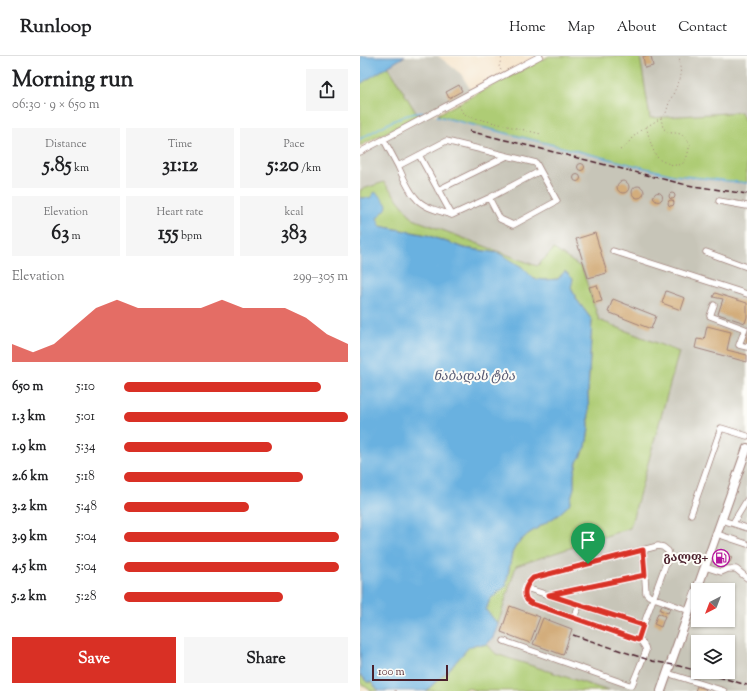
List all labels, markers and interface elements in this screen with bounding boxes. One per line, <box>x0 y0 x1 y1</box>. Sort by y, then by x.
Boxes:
text: Runloop <box>20 14 92 41</box>
text: Home <box>509 18 546 38</box>
text: Map <box>568 18 595 38</box>
text: About <box>617 18 656 38</box>
text: Contact <box>678 18 727 38</box>
text: Morning run <box>12 65 134 97</box>
button: share <box>306 69 348 111</box>
text: 06:30 · 9 × 650 m <box>12 96 99 114</box>
text: Distance <box>45 136 87 152</box>
text: Time <box>168 136 192 152</box>
text: Pace <box>283 136 305 152</box>
text: 5.85 <box>43 152 72 181</box>
text: 31:12 <box>162 152 198 181</box>
text: 5:20 <box>267 152 299 181</box>
text: km <box>72 160 89 176</box>
text: /km <box>299 160 321 176</box>
text: Elevation <box>44 204 88 220</box>
text: Heart rate <box>157 204 203 220</box>
text: kcal <box>285 204 303 220</box>
text: 63 <box>51 220 69 249</box>
text: 155 <box>158 220 179 249</box>
text: 383 <box>281 220 307 249</box>
text: m <box>69 228 81 244</box>
text: bpm <box>179 228 202 244</box>
text: Elevation <box>12 268 65 286</box>
text: 299–305 m <box>293 268 348 286</box>
water label: ნაბადას ტბა <box>433 368 516 386</box>
text: 650 m <box>12 378 43 396</box>
text: 5:10 <box>76 378 95 396</box>
text: 1.3 km <box>12 408 46 426</box>
text: 5:01 <box>76 408 95 426</box>
text: 1.9 km <box>12 438 46 456</box>
text: 5:34 <box>76 438 96 456</box>
text: 2.6 km <box>12 468 48 486</box>
text: 5:18 <box>76 468 95 486</box>
text: 3.2 km <box>12 498 47 516</box>
text: 5:48 <box>76 498 97 516</box>
pin <box>571 523 605 564</box>
text: 3.9 km <box>12 528 47 546</box>
text: 5:04 <box>76 528 97 546</box>
icon: arrive <box>577 529 599 551</box>
fuel station icon: გალფ+ <box>711 548 731 568</box>
place label: გალფ+ <box>664 549 709 567</box>
text: 4.5 km <box>12 558 47 576</box>
text: 5:04 <box>76 558 97 576</box>
north arrow <box>691 583 735 627</box>
map controls <box>691 583 735 679</box>
text: 5.2 km <box>12 588 46 606</box>
text: 5:28 <box>76 588 96 606</box>
button: layers <box>691 635 735 679</box>
button: Save <box>12 637 176 683</box>
button: Share <box>184 637 348 683</box>
scale bar <box>372 663 448 682</box>
text: 100 m <box>378 664 405 680</box>

